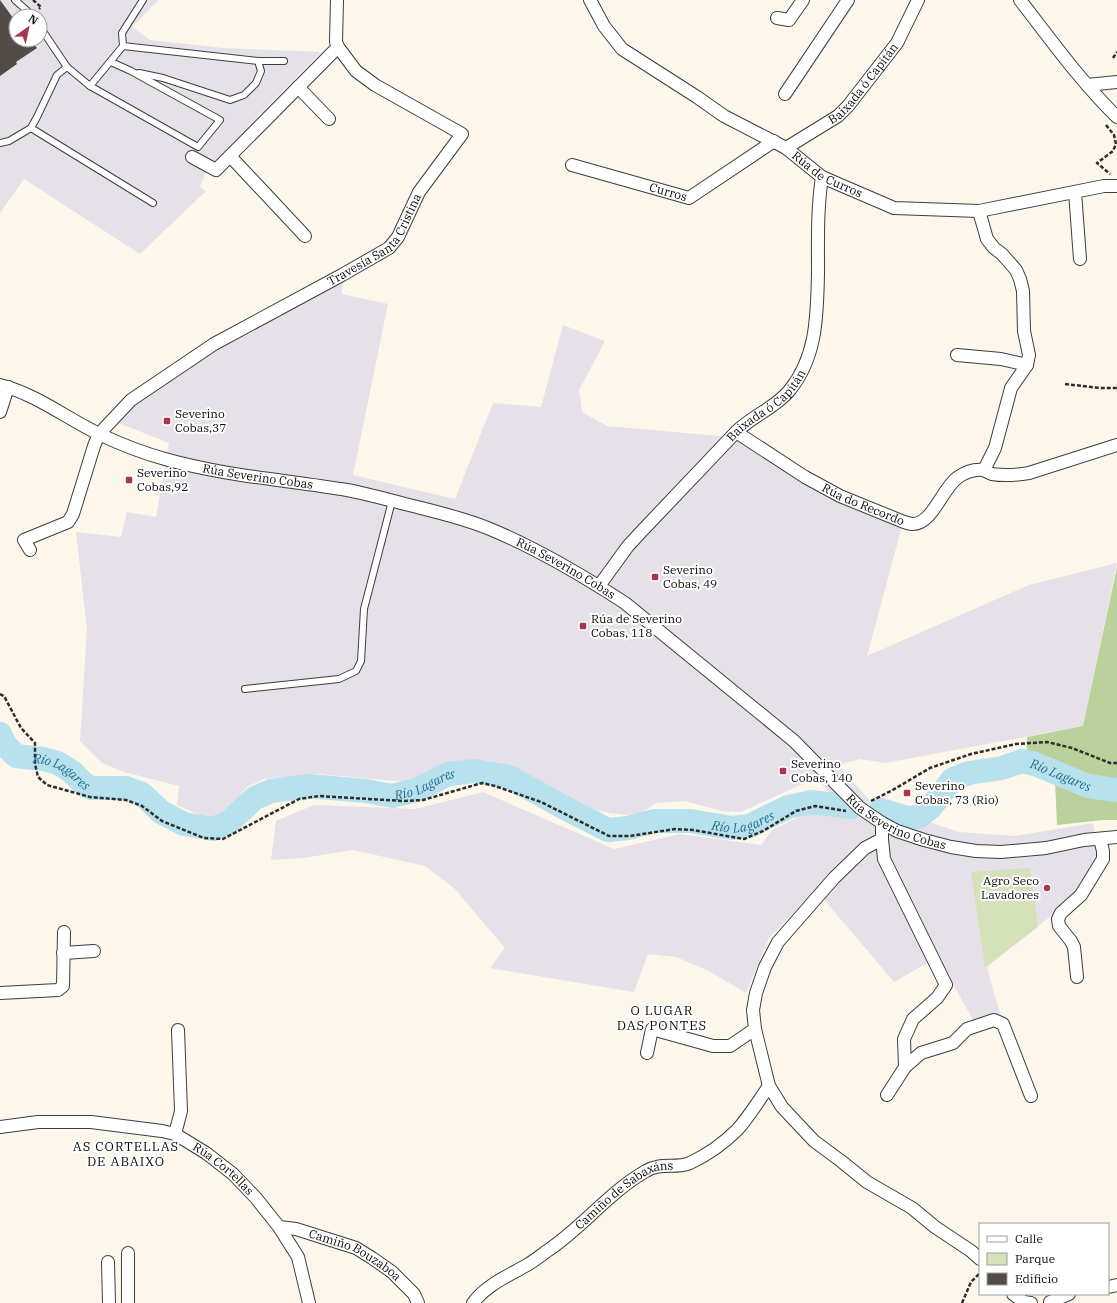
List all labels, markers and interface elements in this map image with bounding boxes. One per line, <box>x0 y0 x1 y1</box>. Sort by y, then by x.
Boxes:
north arrow <box>8 8 48 48</box>
text: N <box>26 11 41 28</box>
street label: Baixada ó Capitán <box>825 40 901 127</box>
street label: Rúa de Curros <box>789 148 865 201</box>
street label: Curros <box>648 179 689 204</box>
street label: Travesía Santa Cristina <box>325 191 424 288</box>
street label: Baixada ó Capitán <box>723 367 809 444</box>
place label: Severino Cobas,37 <box>175 406 227 435</box>
marker: Severino Cobas,37 <box>162 416 172 426</box>
street label: Rúa Severino Cobas <box>201 460 314 492</box>
place label: Severino Cobas,92 <box>137 465 189 494</box>
marker: Severino Cobas,92 <box>124 475 134 485</box>
street label: Rúa do Recordo <box>820 480 907 529</box>
street label: Rúa Severino Cobas <box>514 534 619 602</box>
place label: Severino Cobas, 49 <box>663 562 717 591</box>
marker: Severino Cobas, 49 <box>650 572 660 582</box>
place label: Rúa de Severino Cobas, 118 <box>591 611 682 640</box>
marker: Rúa de Severino Cobas, 118 <box>578 621 588 631</box>
water label: Río Lagares <box>31 750 94 794</box>
water label: Río Lagares <box>1028 755 1092 795</box>
place label: Severino Cobas, 140 <box>791 756 853 785</box>
water label: Río Lagares <box>392 765 456 804</box>
marker: Severino Cobas, 140 <box>778 766 788 776</box>
place label: Severino Cobas, 73 (Rio) <box>915 778 999 807</box>
marker: Severino Cobas, 73 (Rio) <box>902 788 912 798</box>
street label: Rúa Severino Cobas <box>843 790 948 853</box>
water label: Río Lagares <box>709 807 777 837</box>
place label: Agro Seco Lavadores <box>981 873 1039 902</box>
marker: Agro Seco Lavadores <box>1042 883 1052 893</box>
district label: O LUGAR DAS PONTES <box>617 1002 707 1034</box>
district label: AS CORTELLAS DE ABAIXO <box>73 1138 179 1170</box>
street label: Rúa Cortellas <box>190 1139 257 1198</box>
street label: Camiño de Sabaxáns <box>572 1158 674 1233</box>
legend <box>979 1223 1109 1295</box>
street label: Camiño Bouzaboa <box>307 1226 405 1284</box>
text: Calle <box>1015 1231 1043 1246</box>
text: Parque <box>1015 1251 1055 1266</box>
text: Edificio <box>1015 1271 1058 1286</box>

